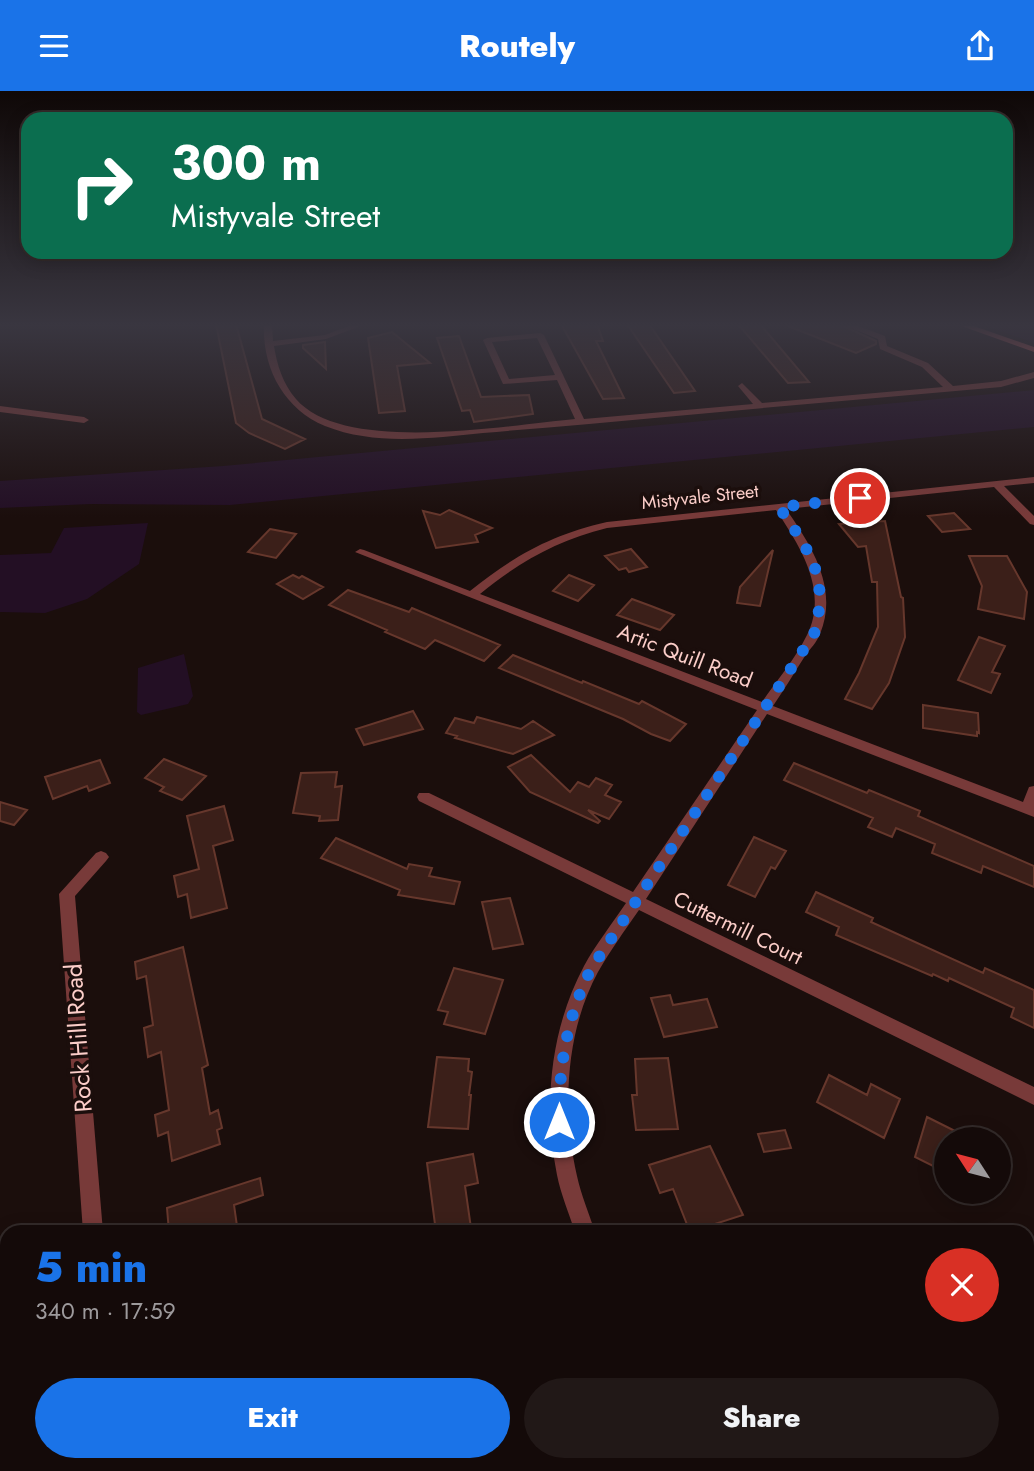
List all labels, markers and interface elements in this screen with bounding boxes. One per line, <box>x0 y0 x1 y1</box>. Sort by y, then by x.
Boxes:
text: Routely <box>459 23 575 69</box>
icon: menu <box>35 27 73 65</box>
icon: share <box>961 27 999 65</box>
text: 300 m <box>171 128 321 198</box>
icon: right <box>56 140 147 231</box>
text: Mistyvale Street <box>171 193 380 239</box>
pin <box>830 468 890 528</box>
street label: Mistyvale Street <box>640 478 761 516</box>
icon: arrive <box>841 479 879 517</box>
street label: Artic Quill Road <box>613 617 757 695</box>
street label: Cuttermill Court <box>668 884 808 972</box>
street label: Rock Hill Road <box>55 962 101 1114</box>
position arrow <box>522 1085 596 1159</box>
north arrow <box>934 1127 1012 1204</box>
map controls <box>934 1127 1011 1204</box>
text: 5 min <box>35 1237 147 1298</box>
button: close <box>925 1248 999 1322</box>
text: 340 m · 17:59 <box>35 1294 176 1328</box>
button: Exit <box>35 1378 510 1458</box>
button: Share <box>524 1378 999 1458</box>

